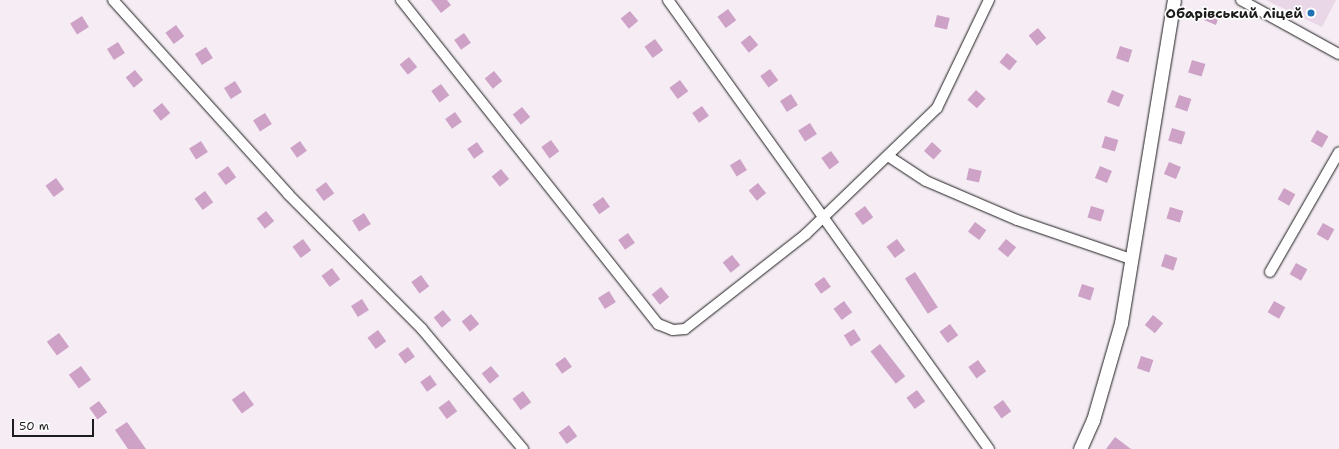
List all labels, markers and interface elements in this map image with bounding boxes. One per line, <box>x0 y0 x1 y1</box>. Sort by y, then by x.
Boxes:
place label: Обарівський ліцей <box>1166 5 1303 21</box>
marker: Обарівський ліцей <box>1306 8 1316 18</box>
scale bar <box>14 411 96 437</box>
text: 50 m <box>19 418 49 434</box>

